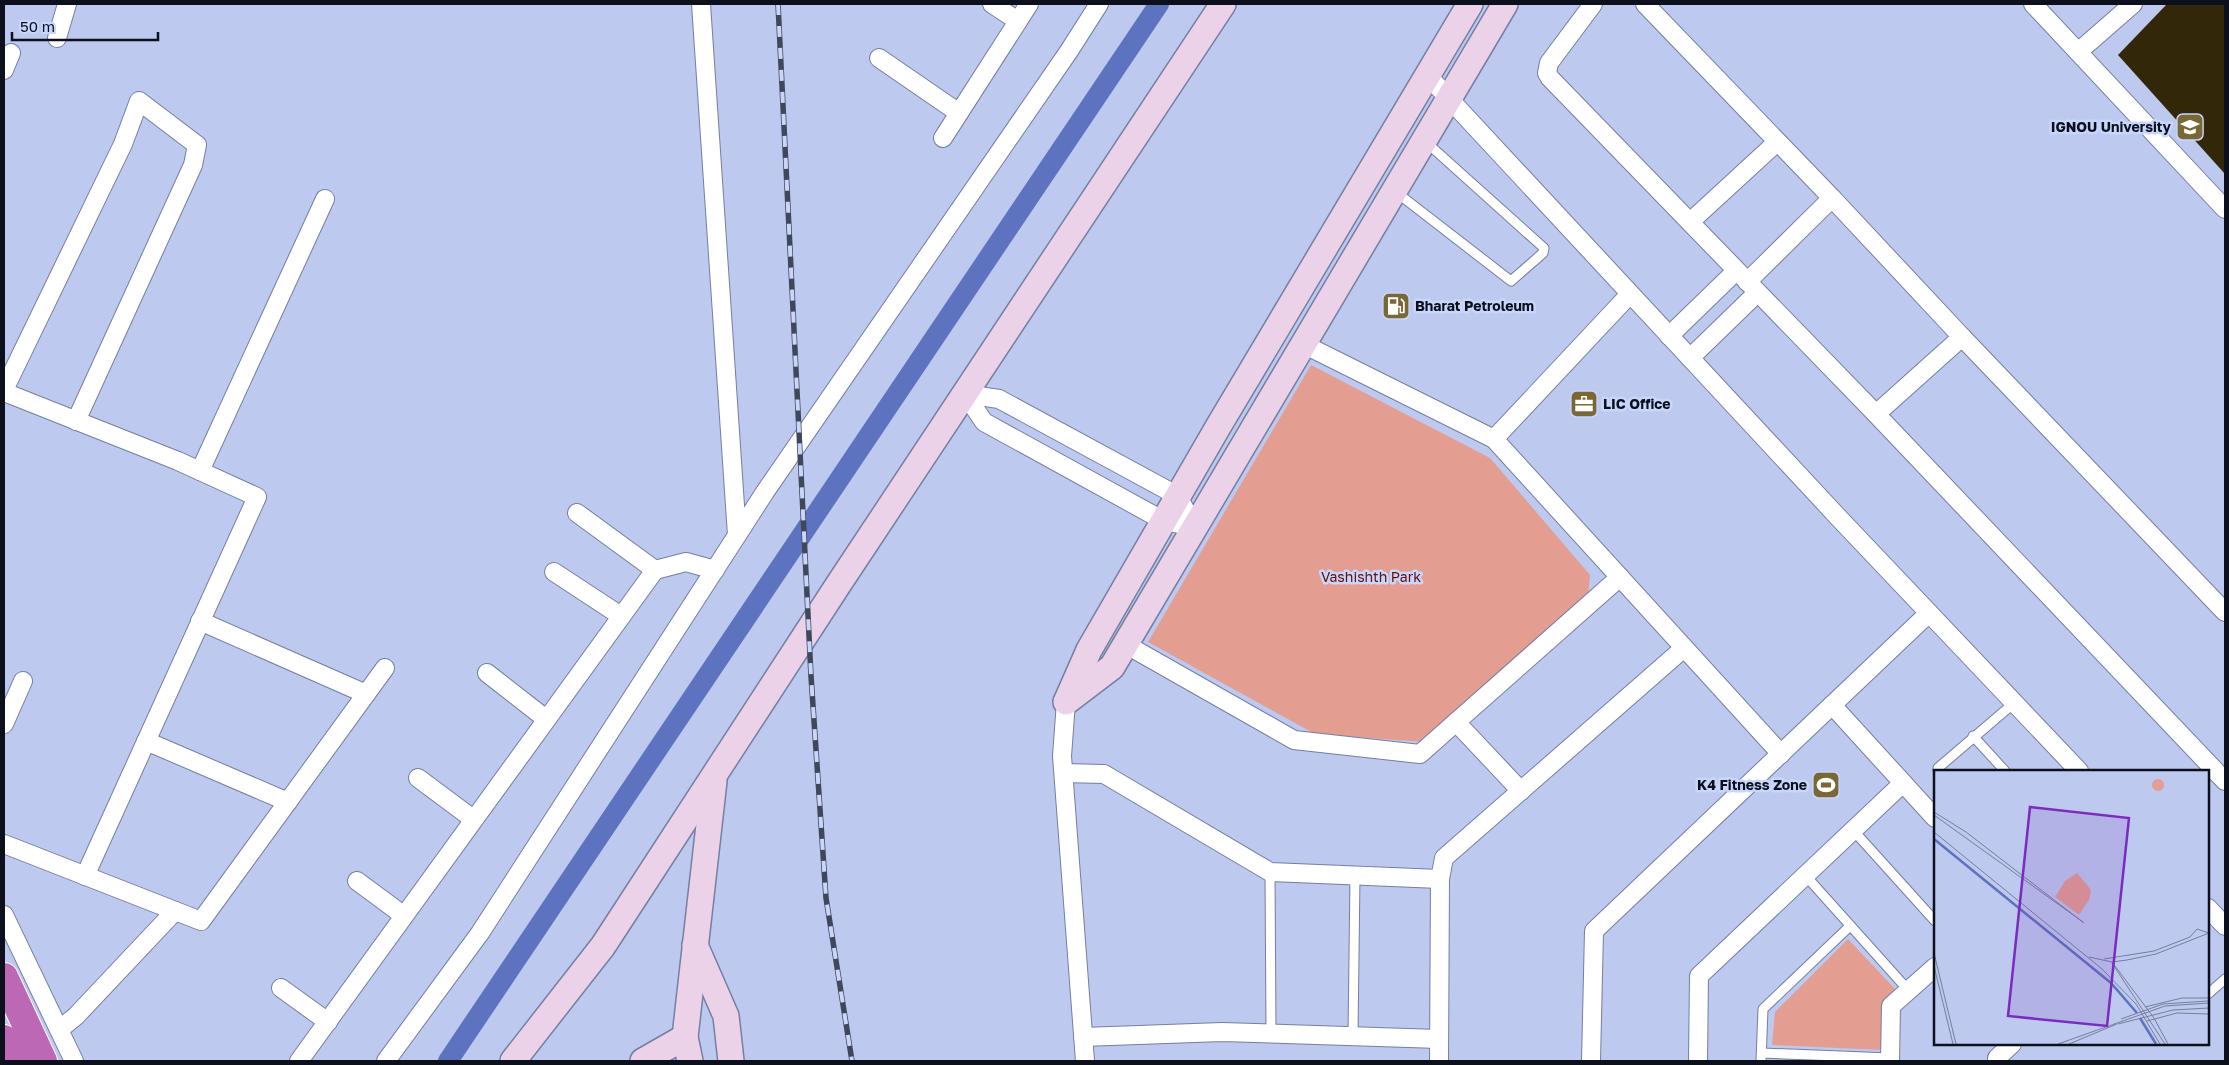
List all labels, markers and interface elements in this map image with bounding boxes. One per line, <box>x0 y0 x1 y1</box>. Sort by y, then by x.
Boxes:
scale bar <box>12 10 159 42</box>
text: 50 m <box>20 17 55 35</box>
school or university icon: IGNOU University <box>2175 112 2205 142</box>
place label: IGNOU University <box>2051 118 2172 135</box>
fuel station icon: Bharat Petroleum <box>1381 291 1411 321</box>
place label: Bharat Petroleum <box>1415 297 1534 314</box>
office icon: LIC Office <box>1569 389 1599 419</box>
place label: LIC Office <box>1603 395 1671 412</box>
park label: Vashishth Park <box>1321 568 1421 585</box>
sports icon: K4 Fitness Zone <box>1811 770 1841 800</box>
inset map <box>1934 770 2209 1045</box>
place label: K4 Fitness Zone <box>1697 776 1807 793</box>

